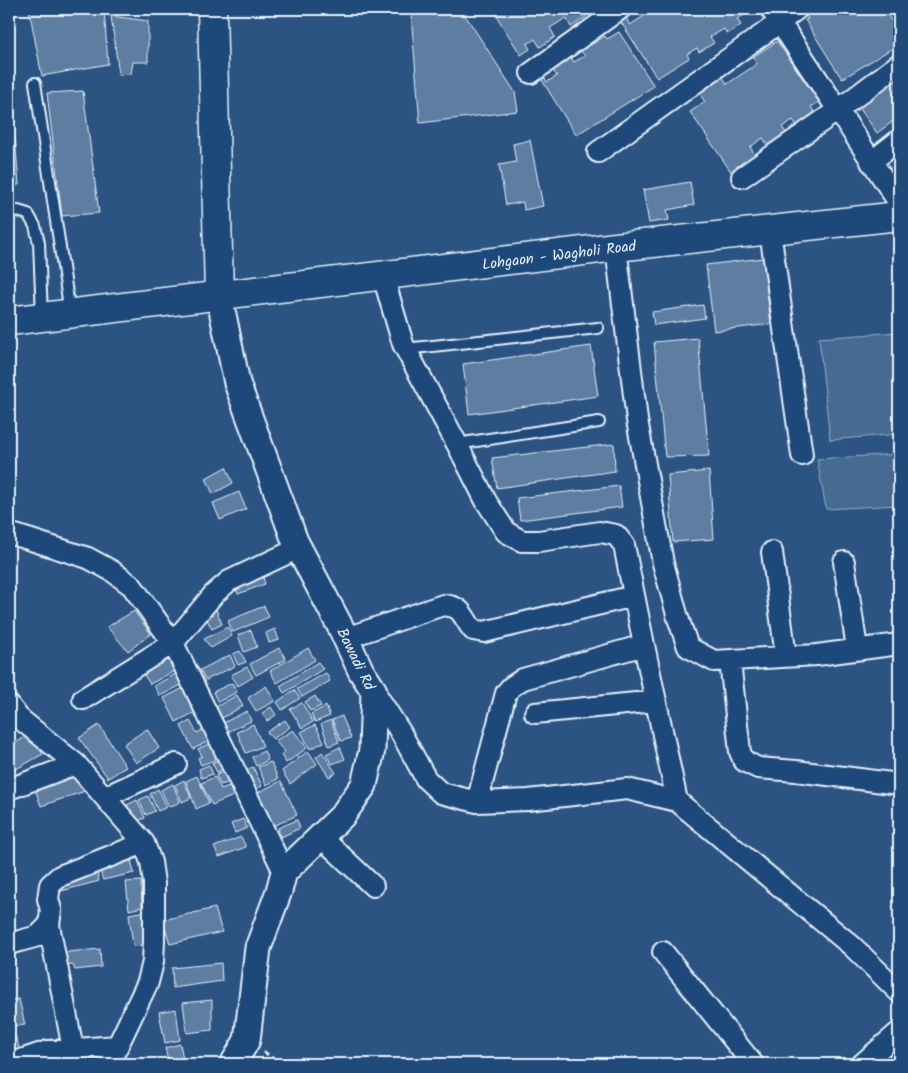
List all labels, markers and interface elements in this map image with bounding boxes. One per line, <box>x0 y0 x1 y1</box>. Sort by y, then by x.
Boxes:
street label: Lohgaon - Wagholi Road <box>481 235 638 277</box>
street label: Bawadi Rd <box>330 624 381 695</box>

